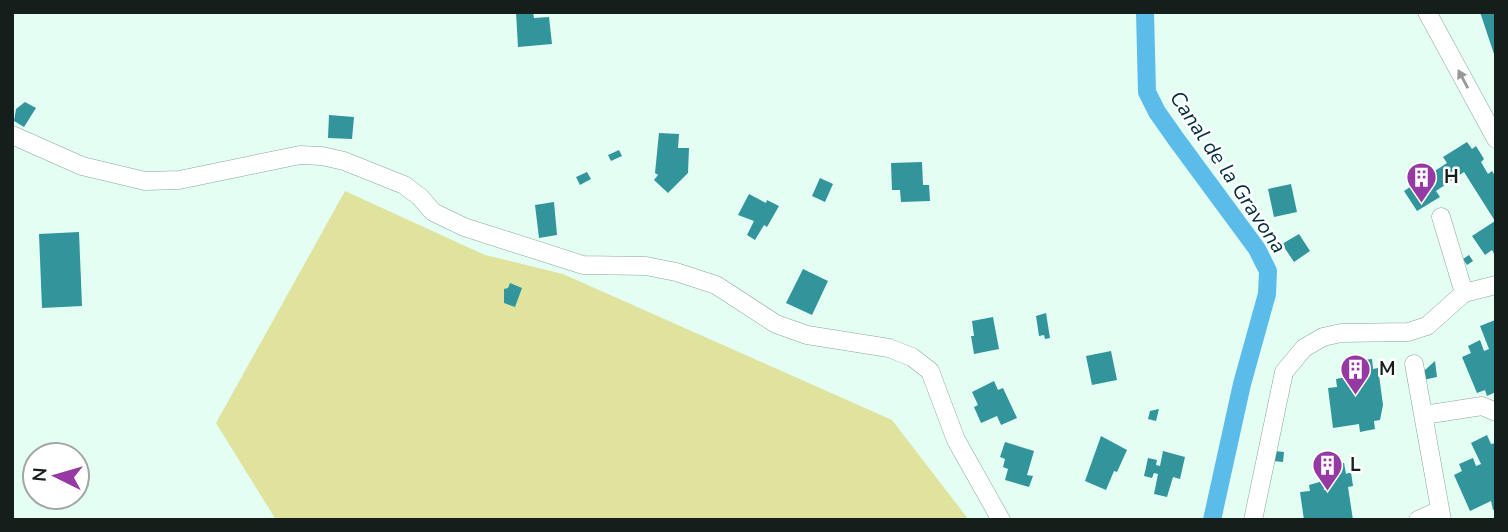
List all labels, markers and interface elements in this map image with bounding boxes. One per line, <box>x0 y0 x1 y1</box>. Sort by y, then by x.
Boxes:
one-way arrow <box>1457 69 1469 88</box>
water label: Canal de la Gravona <box>1163 85 1293 259</box>
building icon: H <box>1404 160 1438 204</box>
place label: H <box>1444 164 1459 190</box>
building icon: M <box>1339 352 1373 396</box>
place label: M <box>1379 356 1396 382</box>
north arrow <box>21 441 91 511</box>
building icon: L <box>1310 448 1344 492</box>
place label: L <box>1350 452 1361 478</box>
text: N <box>26 466 54 483</box>

